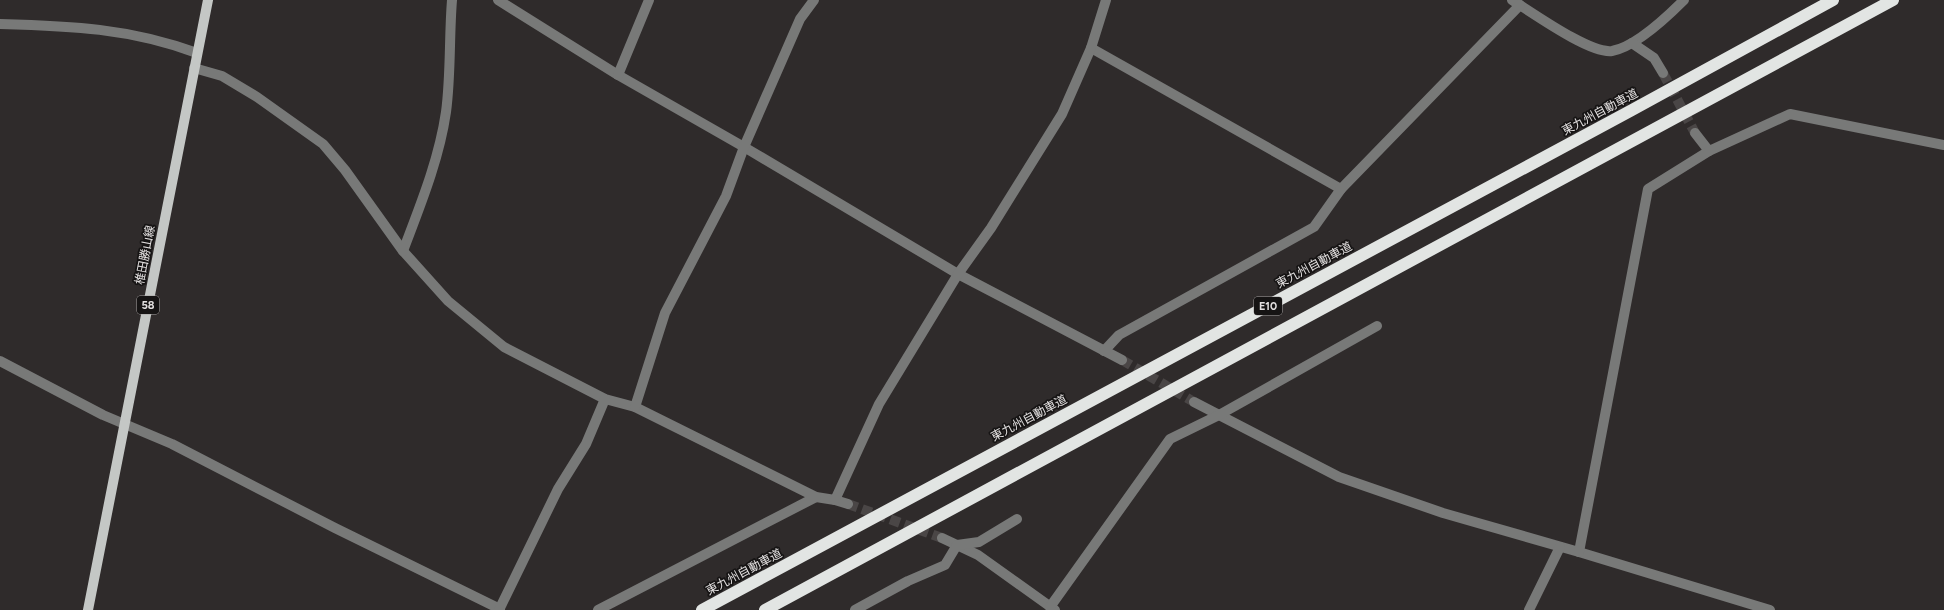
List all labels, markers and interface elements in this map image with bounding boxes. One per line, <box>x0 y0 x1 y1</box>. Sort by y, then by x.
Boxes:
street label: 東九州自動車道 <box>1560 86 1640 138</box>
street label: 椎田勝山線 <box>132 224 158 286</box>
street label: 東九州自動車道 <box>1274 239 1354 291</box>
road number: 58 <box>137 296 159 314</box>
road number: E10 <box>1254 297 1282 315</box>
street label: 東九州自動車道 <box>989 392 1069 444</box>
street label: 東九州自動車道 <box>704 546 784 598</box>

